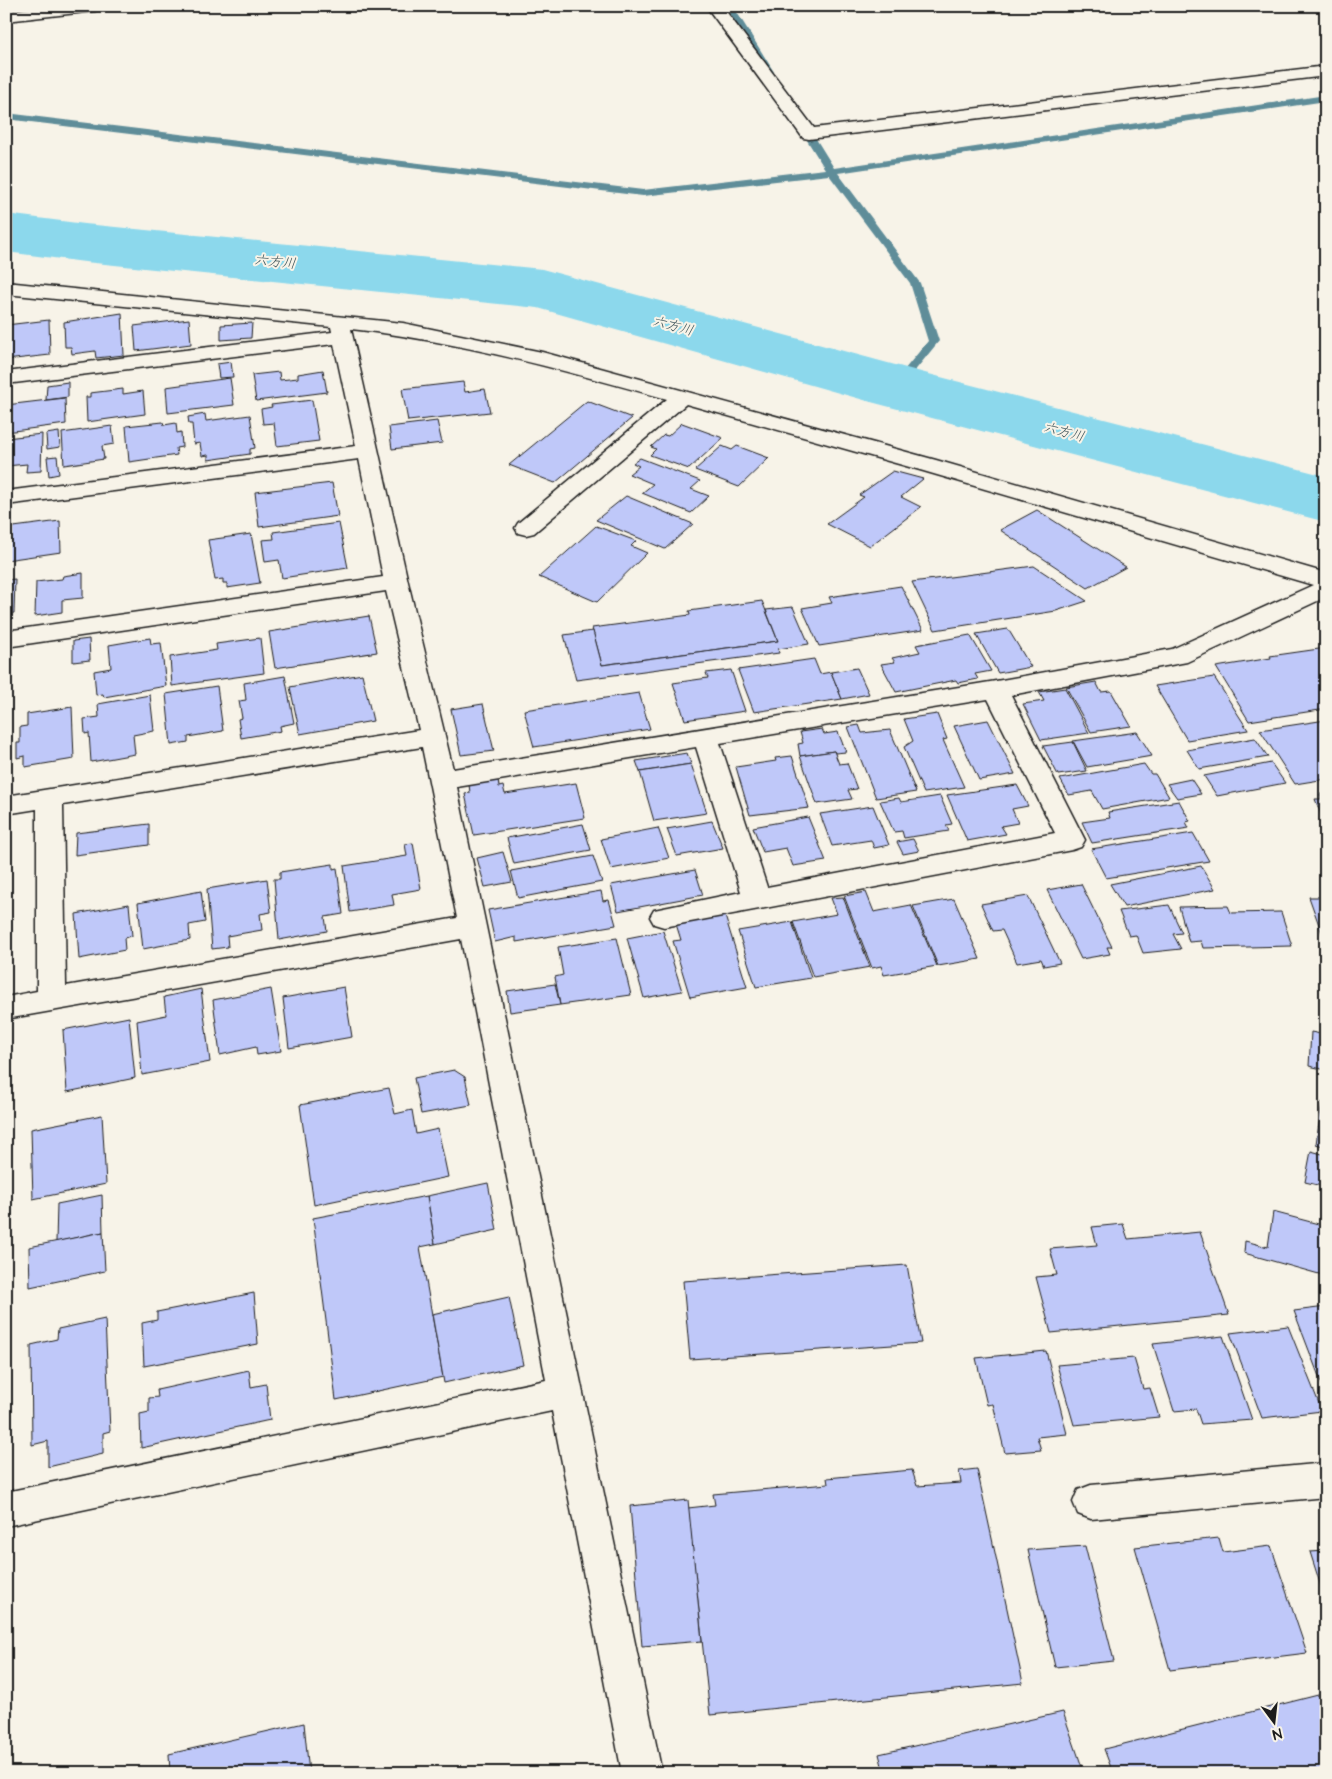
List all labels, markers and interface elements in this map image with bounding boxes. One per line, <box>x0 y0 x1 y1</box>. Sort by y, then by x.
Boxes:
water label: 六方川 <box>253 250 297 274</box>
water label: 六方川 <box>650 311 696 341</box>
water label: 六方川 <box>1041 417 1087 447</box>
north arrow <box>1250 1696 1300 1746</box>
text: N <box>1270 1723 1284 1744</box>

